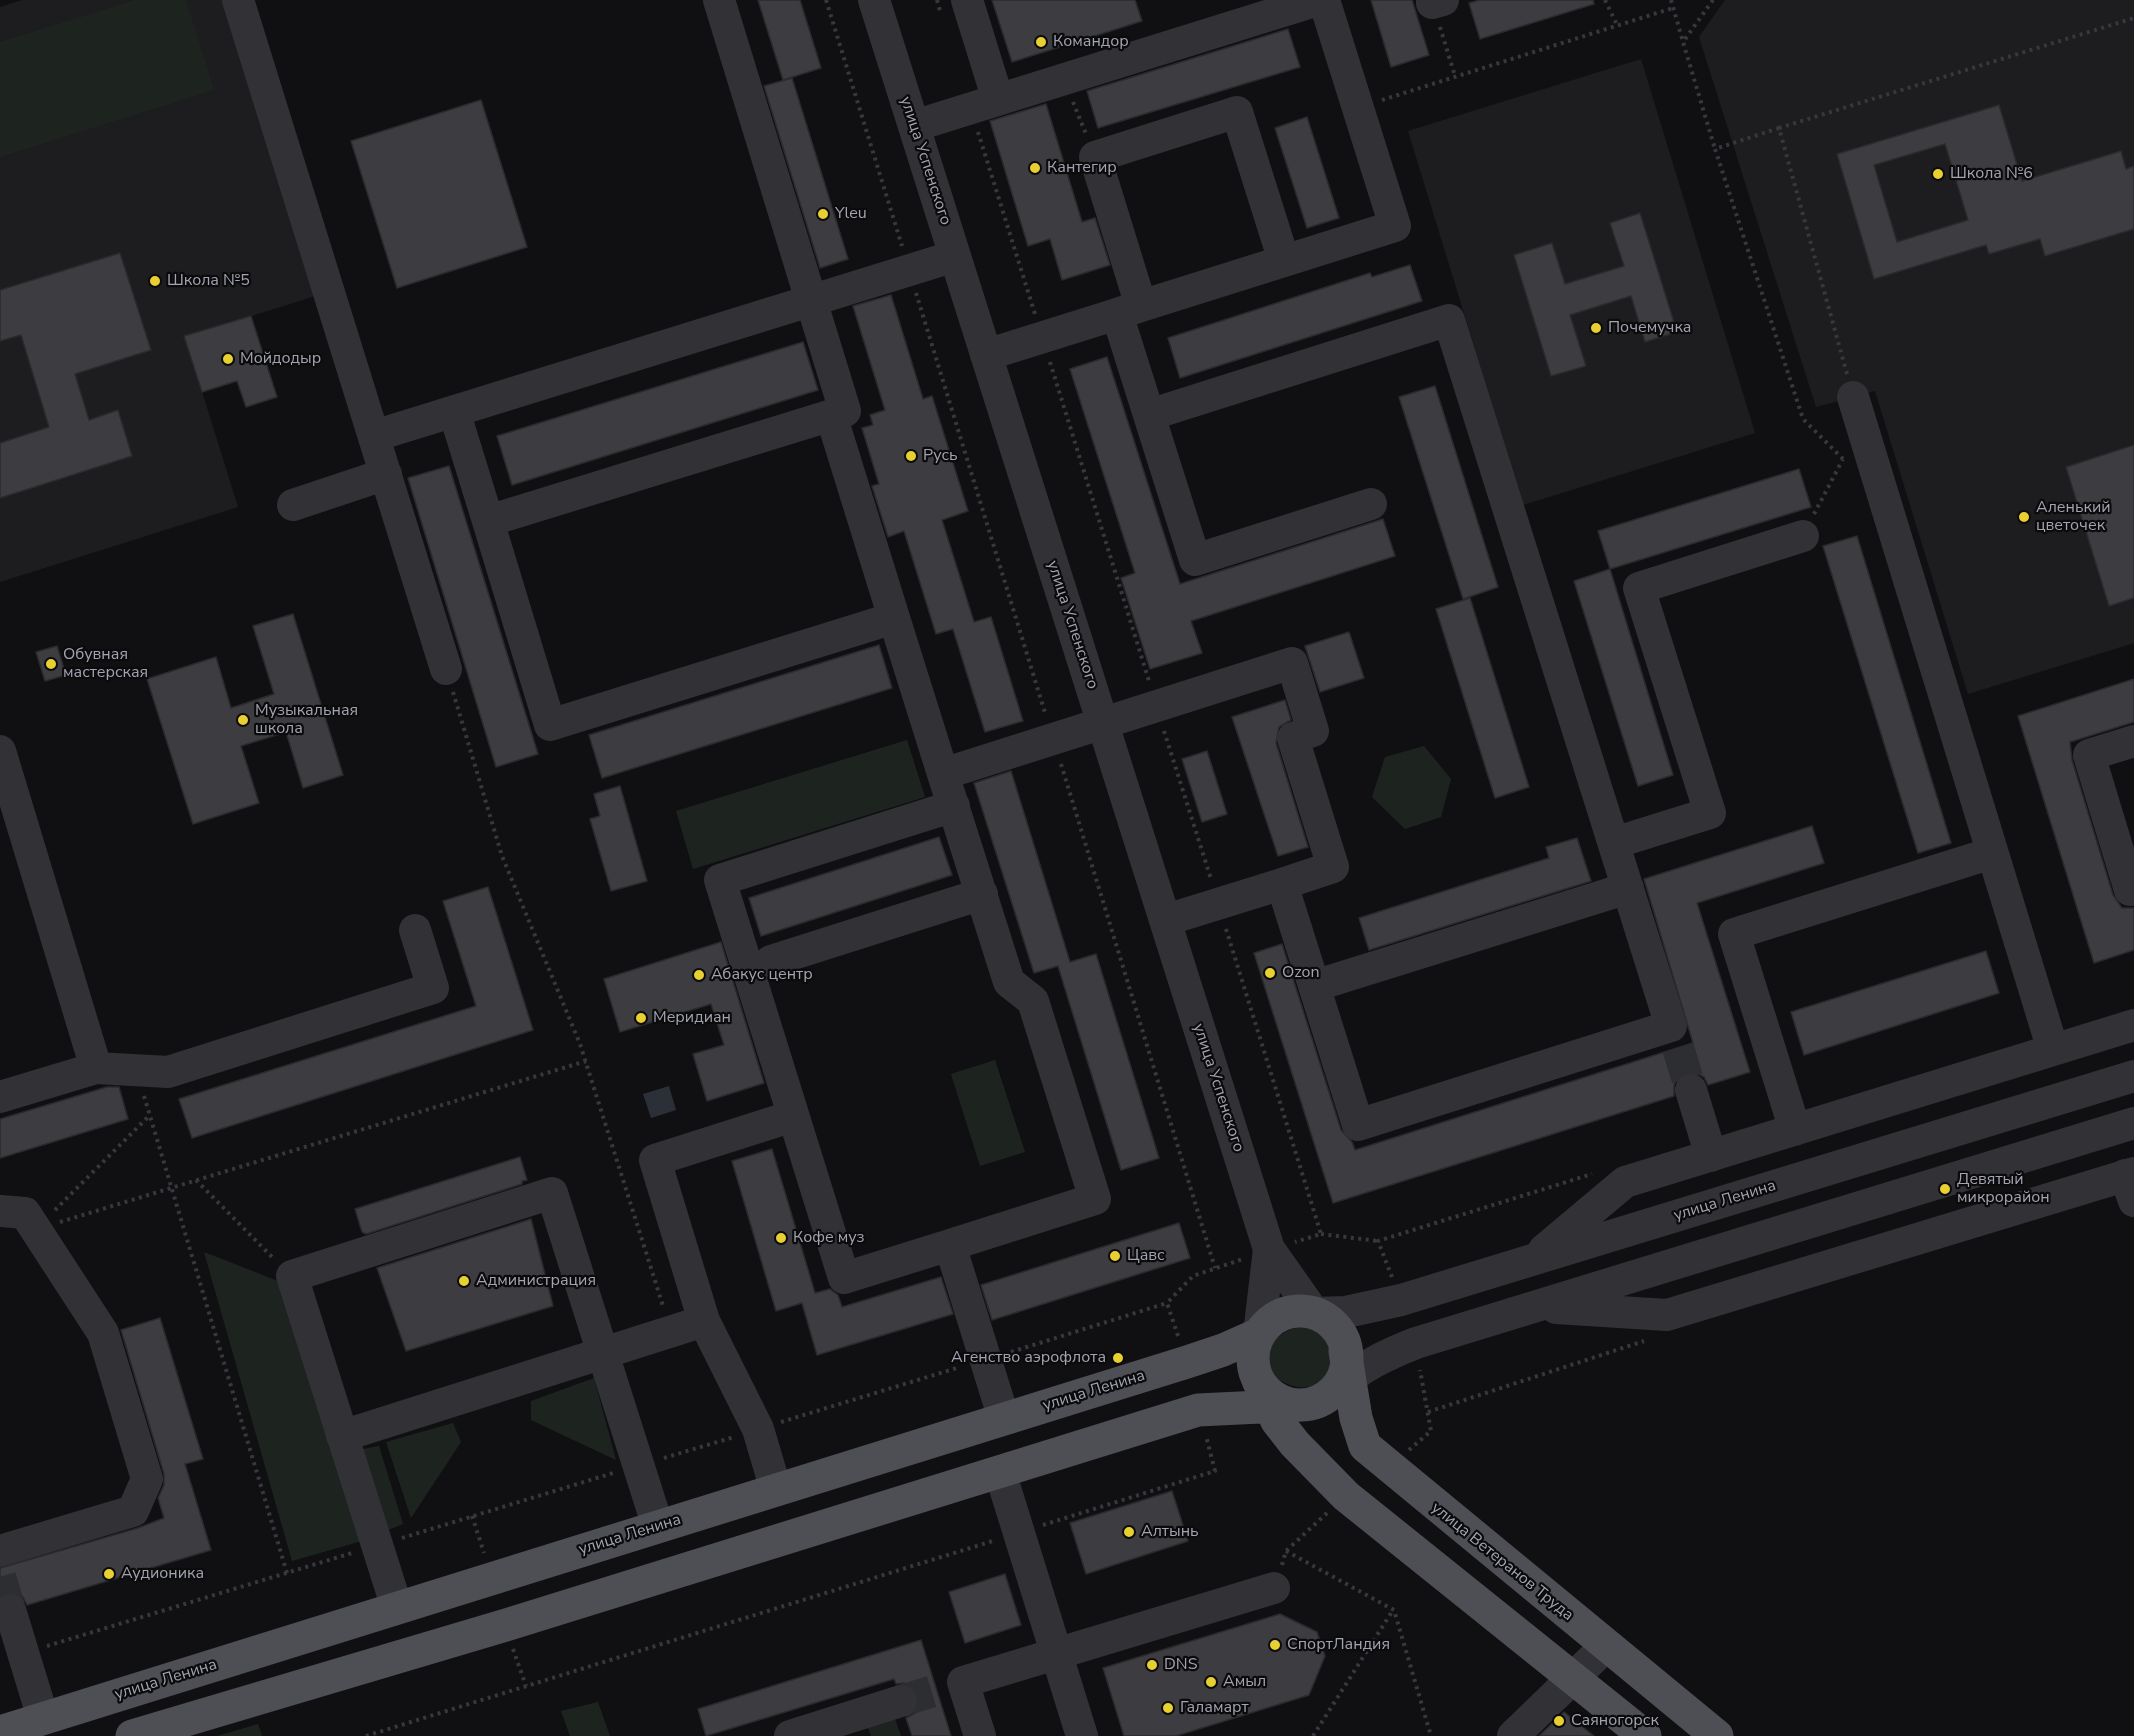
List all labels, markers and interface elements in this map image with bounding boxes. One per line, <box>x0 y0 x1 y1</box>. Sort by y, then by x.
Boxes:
place label: Командор <box>1053 32 1129 52</box>
marker: Командор <box>1034 35 1048 49</box>
street label: улица Успенского <box>895 94 955 228</box>
place label: Кантегир <box>1047 158 1117 178</box>
marker: Кантегир <box>1028 161 1042 175</box>
place label: Школа №6 <box>1950 164 2033 184</box>
marker: Школа №6 <box>1931 167 1945 181</box>
place label: Yleu <box>835 204 867 224</box>
marker: Yleu <box>816 207 830 221</box>
place label: Школа №5 <box>167 271 250 291</box>
marker: Школа №5 <box>148 274 162 288</box>
place label: Почемучка <box>1608 318 1691 338</box>
marker: Почемучка <box>1589 321 1603 335</box>
place label: Мойдодыр <box>240 349 321 369</box>
marker: Мойдодыр <box>221 352 235 366</box>
place label: Русь <box>923 446 958 466</box>
marker: Русь <box>904 449 918 463</box>
place label: Аленький цветочек <box>2036 498 2111 536</box>
marker: Аленький цветочек <box>2017 510 2031 524</box>
street label: улица Успенского <box>1042 558 1102 692</box>
place label: Обувная мастерская <box>63 645 148 683</box>
marker: Обувная мастерская <box>44 657 58 671</box>
place label: Музыкальная школа <box>255 701 358 739</box>
marker: Музыкальная школа <box>236 713 250 727</box>
place label: Ozon <box>1282 963 1320 983</box>
place label: Абакус центр <box>711 965 813 985</box>
marker: Ozon <box>1263 966 1277 980</box>
marker: Абакус центр <box>692 968 706 982</box>
place label: Меридиан <box>653 1008 731 1028</box>
marker: Меридиан <box>634 1011 648 1025</box>
street label: улица Успенского <box>1188 1021 1248 1155</box>
place label: Девятый микрорайон <box>1957 1170 2050 1208</box>
street label: улица Ленина <box>1672 1176 1778 1226</box>
marker: Девятый микрорайон <box>1938 1182 1952 1196</box>
place label: Кофе муз <box>793 1228 865 1248</box>
marker: Кофе муз <box>774 1231 788 1245</box>
place label: Цавс <box>1127 1246 1165 1266</box>
marker: Цавс <box>1108 1249 1122 1263</box>
place label: Администрация <box>476 1271 596 1291</box>
marker: Администрация <box>457 1274 471 1288</box>
place label: Агенство аэрофлота <box>951 1348 1106 1368</box>
marker: Агенство аэрофлота <box>1111 1351 1125 1365</box>
street label: улица Ленина <box>1041 1366 1147 1416</box>
street label: улица Ветеранов Труда <box>1427 1499 1577 1625</box>
street label: улица Ленина <box>577 1510 683 1560</box>
place label: Алтынь <box>1141 1522 1199 1542</box>
marker: Алтынь <box>1122 1525 1136 1539</box>
place label: Аудионика <box>121 1564 204 1584</box>
marker: Аудионика <box>102 1567 116 1581</box>
place label: СпортЛандия <box>1287 1635 1390 1655</box>
marker: СпортЛандия <box>1268 1638 1282 1652</box>
street label: улица Ленина <box>113 1655 219 1705</box>
place label: DNS <box>1164 1655 1198 1675</box>
marker: DNS <box>1145 1658 1159 1672</box>
place label: Амыл <box>1223 1672 1266 1692</box>
marker: Амыл <box>1204 1675 1218 1689</box>
place label: Галамарт <box>1180 1698 1249 1718</box>
marker: Галамарт <box>1161 1701 1175 1715</box>
place label: Саяногорск <box>1571 1711 1659 1731</box>
marker: Саяногорск <box>1552 1714 1566 1728</box>

